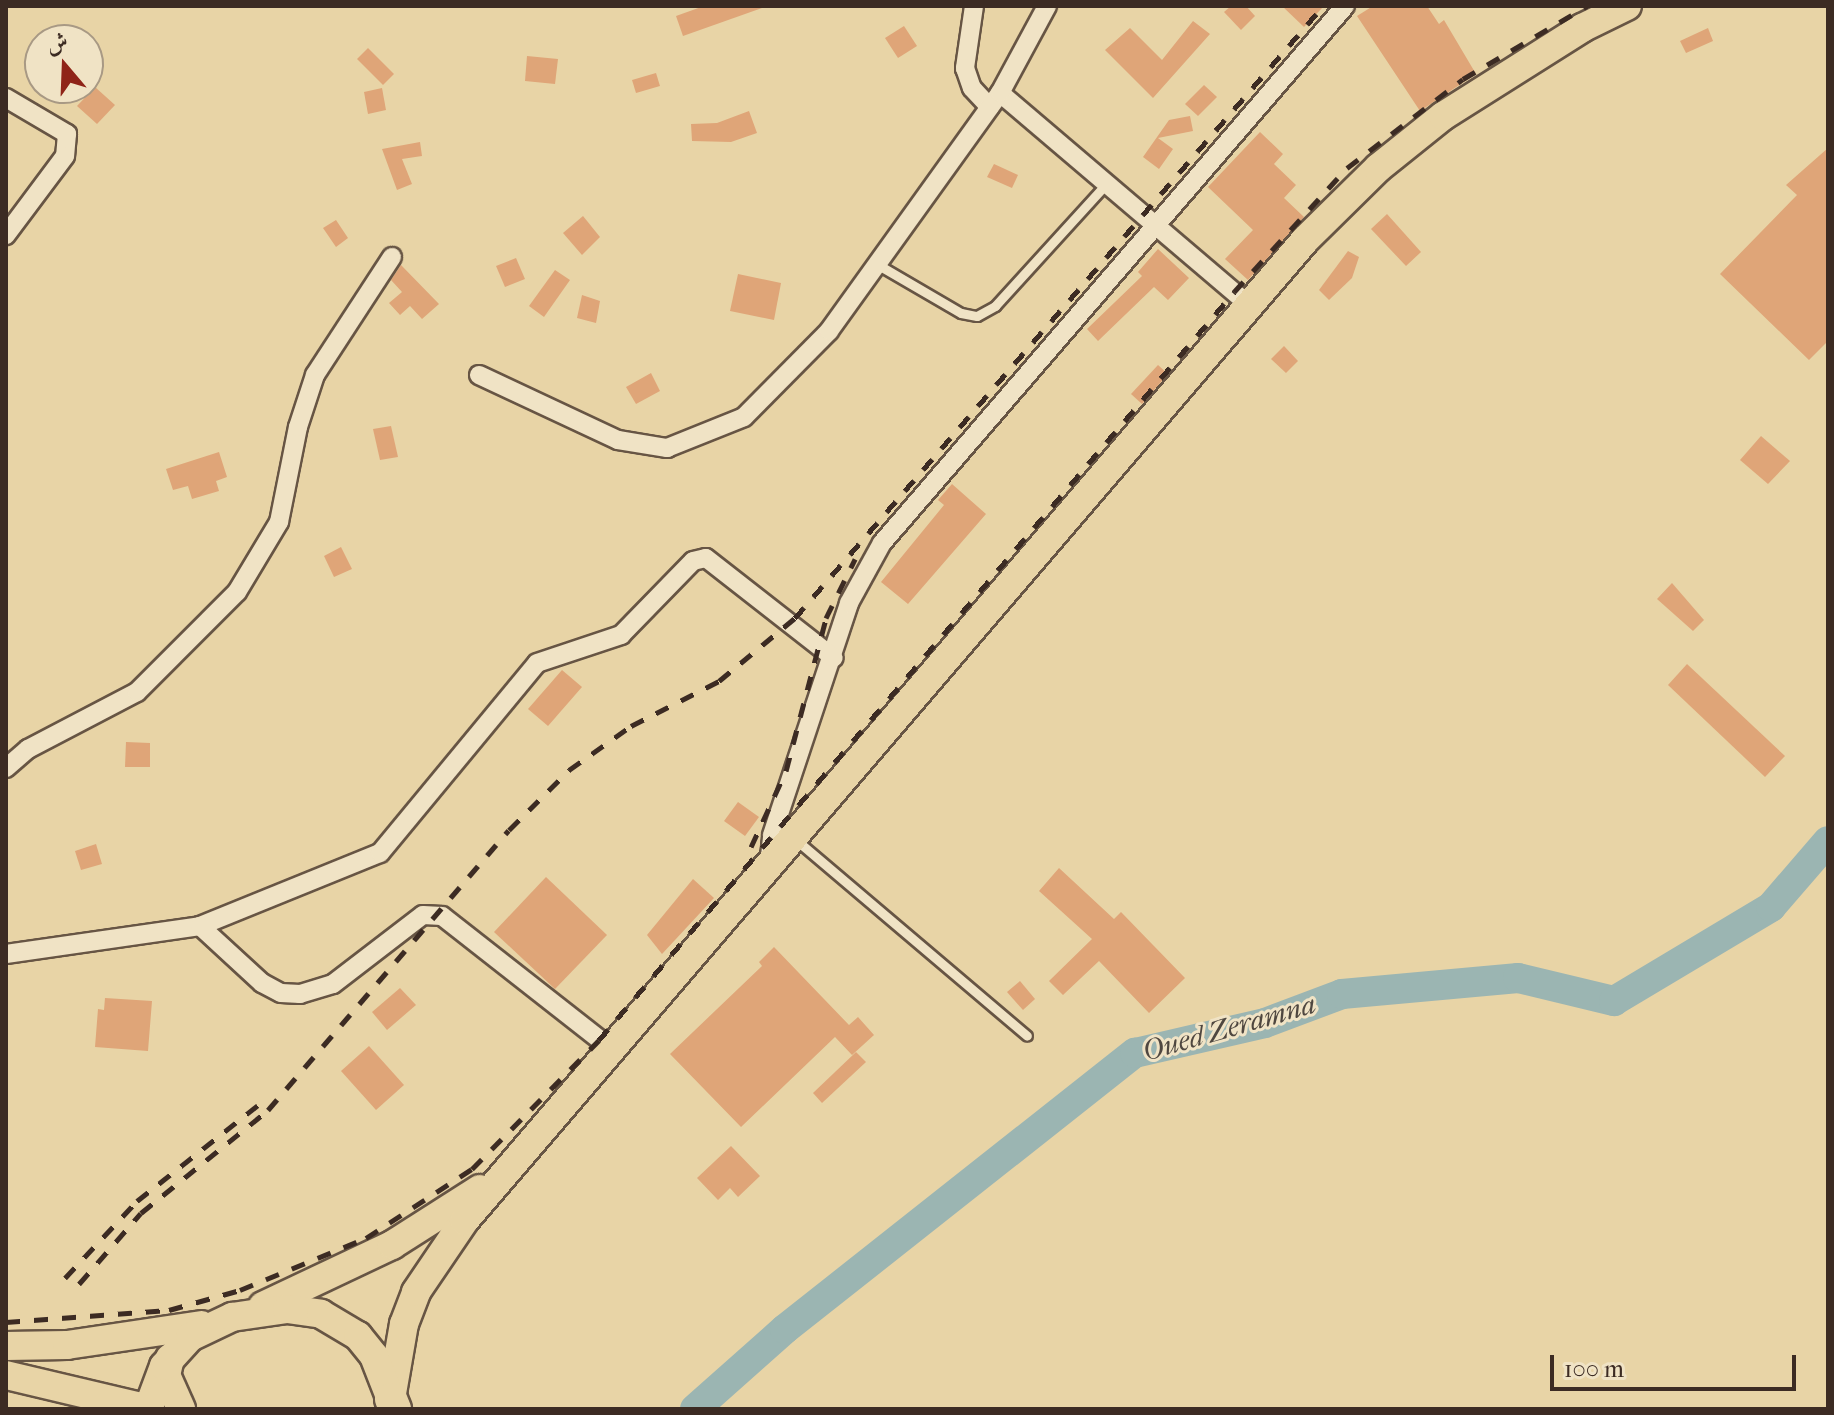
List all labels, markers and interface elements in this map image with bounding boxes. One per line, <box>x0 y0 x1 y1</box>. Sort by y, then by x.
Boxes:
north arrow <box>24 24 104 104</box>
text: ش <box>42 27 71 59</box>
water label: Oued Zeramna <box>1139 987 1319 1069</box>
scale bar <box>1554 1339 1800 1389</box>
text: 100 m <box>1564 1355 1624 1383</box>

